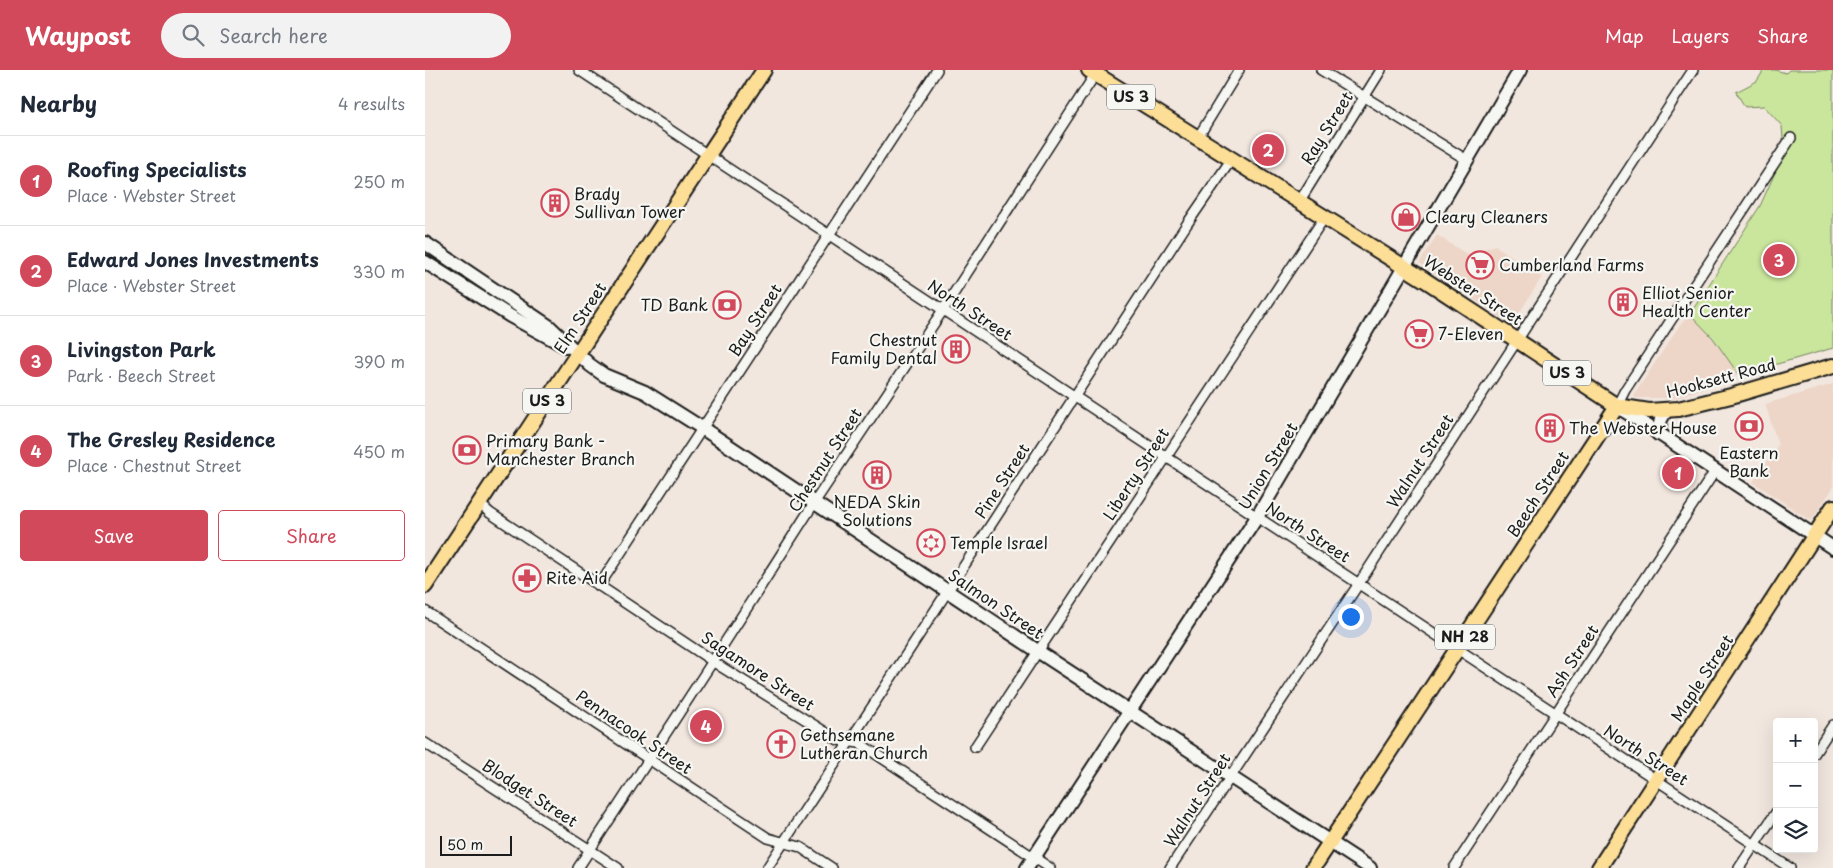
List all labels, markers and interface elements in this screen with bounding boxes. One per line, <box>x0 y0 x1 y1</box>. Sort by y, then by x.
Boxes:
search box <box>161 13 511 58</box>
text: Waypost <box>25 17 131 53</box>
icon: search <box>179 21 207 49</box>
text: Search here <box>219 21 328 49</box>
text: Map <box>1605 22 1644 49</box>
text: Layers <box>1672 22 1729 49</box>
text: Share <box>1757 22 1808 49</box>
road number: US 3 <box>1107 85 1155 110</box>
street label: Ray Street <box>1294 86 1358 169</box>
text: Nearby <box>20 87 97 119</box>
text: 4 results <box>338 91 405 115</box>
pin: 2 <box>1252 131 1284 169</box>
text: Roofing Specialists <box>67 155 247 183</box>
text: 1 <box>32 169 40 193</box>
text: 250 m <box>354 169 405 193</box>
place label: Brady Sullivan Tower <box>574 181 686 223</box>
text: Place · Webster Street <box>67 183 236 207</box>
building icon: Brady Sullivan Tower <box>540 188 570 218</box>
shop icon: Cleary Cleaners <box>1391 202 1421 232</box>
place label: Cleary Cleaners <box>1425 204 1548 228</box>
pin: 3 <box>1763 241 1795 279</box>
text: Edward Jones Investments <box>67 245 319 273</box>
street label: Webster Street <box>1419 248 1528 330</box>
supermarket icon: Cumberland Farms <box>1465 250 1495 280</box>
place label: Cumberland Farms <box>1499 252 1644 276</box>
text: 2 <box>30 259 42 283</box>
text: 330 m <box>352 259 405 283</box>
text: Place · Webster Street <box>67 273 236 297</box>
street label: North Street <box>924 273 1018 346</box>
street label: Elm Street <box>547 277 612 358</box>
street label: Bay Street <box>722 278 787 361</box>
place label: Elliot Senior Health Center <box>1642 280 1752 322</box>
building icon: Elliot Senior Health Center <box>1608 287 1638 317</box>
bank icon: TD Bank <box>712 290 742 320</box>
place label: TD Bank <box>641 292 708 316</box>
supermarket icon: 7-Eleven <box>1404 319 1434 349</box>
place label: 7-Eleven <box>1438 321 1503 345</box>
place label: Chestnut Family Dental <box>830 327 937 369</box>
building icon: Chestnut Family Dental <box>941 334 971 364</box>
text: Livingston Park <box>67 335 216 363</box>
text: 3 <box>31 349 41 373</box>
text: 390 m <box>354 349 405 373</box>
street label: Hooksett Road <box>1663 351 1778 403</box>
road number: US 3 <box>1543 360 1591 386</box>
text: Park · Beech Street <box>67 363 216 387</box>
road number: US 3 <box>523 388 571 414</box>
street label: Chestnut Street <box>782 402 867 516</box>
street label: Walnut Street <box>1380 408 1459 512</box>
bank icon: Eastern Bank <box>1734 411 1764 441</box>
building icon: The Webster House <box>1535 413 1565 443</box>
place label: The Webster House <box>1569 415 1717 439</box>
street label: Union Street <box>1232 417 1303 514</box>
street label: Liberty Street <box>1096 422 1174 524</box>
text: The Gresley Residence <box>67 425 275 453</box>
place label: Primary Bank - Manchester Branch <box>486 428 635 470</box>
bank icon: Primary Bank - Manchester Branch <box>452 435 482 465</box>
street label: Pine Street <box>968 438 1034 523</box>
text: 4 <box>31 439 41 463</box>
text: 450 m <box>353 439 405 463</box>
place label: Eastern Bank <box>1719 440 1779 482</box>
street label: Beech Street <box>1500 445 1574 541</box>
text: Place · Chestnut Street <box>67 453 241 477</box>
pin: 1 <box>1662 454 1694 492</box>
building icon: NEDA Skin Solutions <box>862 460 892 490</box>
place label: NEDA Skin Solutions <box>833 489 921 531</box>
street label: North Street <box>1262 495 1356 568</box>
button: Save <box>20 510 208 561</box>
button: Share <box>218 510 405 561</box>
synagogue icon: Temple Israel <box>916 528 946 558</box>
place label: Temple Israel <box>950 530 1048 554</box>
street label: Salmon Street <box>944 562 1049 644</box>
pharmacy icon: Rite Aid <box>512 563 542 593</box>
place label: Rite Aid <box>546 565 608 589</box>
your location <box>1338 604 1364 630</box>
street label: Ash Street <box>1539 619 1604 701</box>
road number: NH 28 <box>1435 624 1495 650</box>
street label: Sagamore Street <box>697 625 820 716</box>
street label: Maple Street <box>1664 629 1739 726</box>
street label: Pennacook Street <box>572 683 698 779</box>
pin: 4 <box>690 707 722 745</box>
street label: North Street <box>1600 718 1694 791</box>
map controls <box>1773 718 1818 853</box>
button: + <box>1773 718 1818 763</box>
place label: Gethsemane Lutheran Church <box>800 722 928 764</box>
church icon: Gethsemane Lutheran Church <box>766 729 796 759</box>
street label: Walnut Street <box>1157 747 1236 851</box>
street label: Blodget Street <box>478 752 583 832</box>
button: − <box>1773 763 1818 808</box>
button: layers <box>1773 808 1818 853</box>
scale bar <box>440 833 513 856</box>
text: 50 m <box>447 834 483 855</box>

